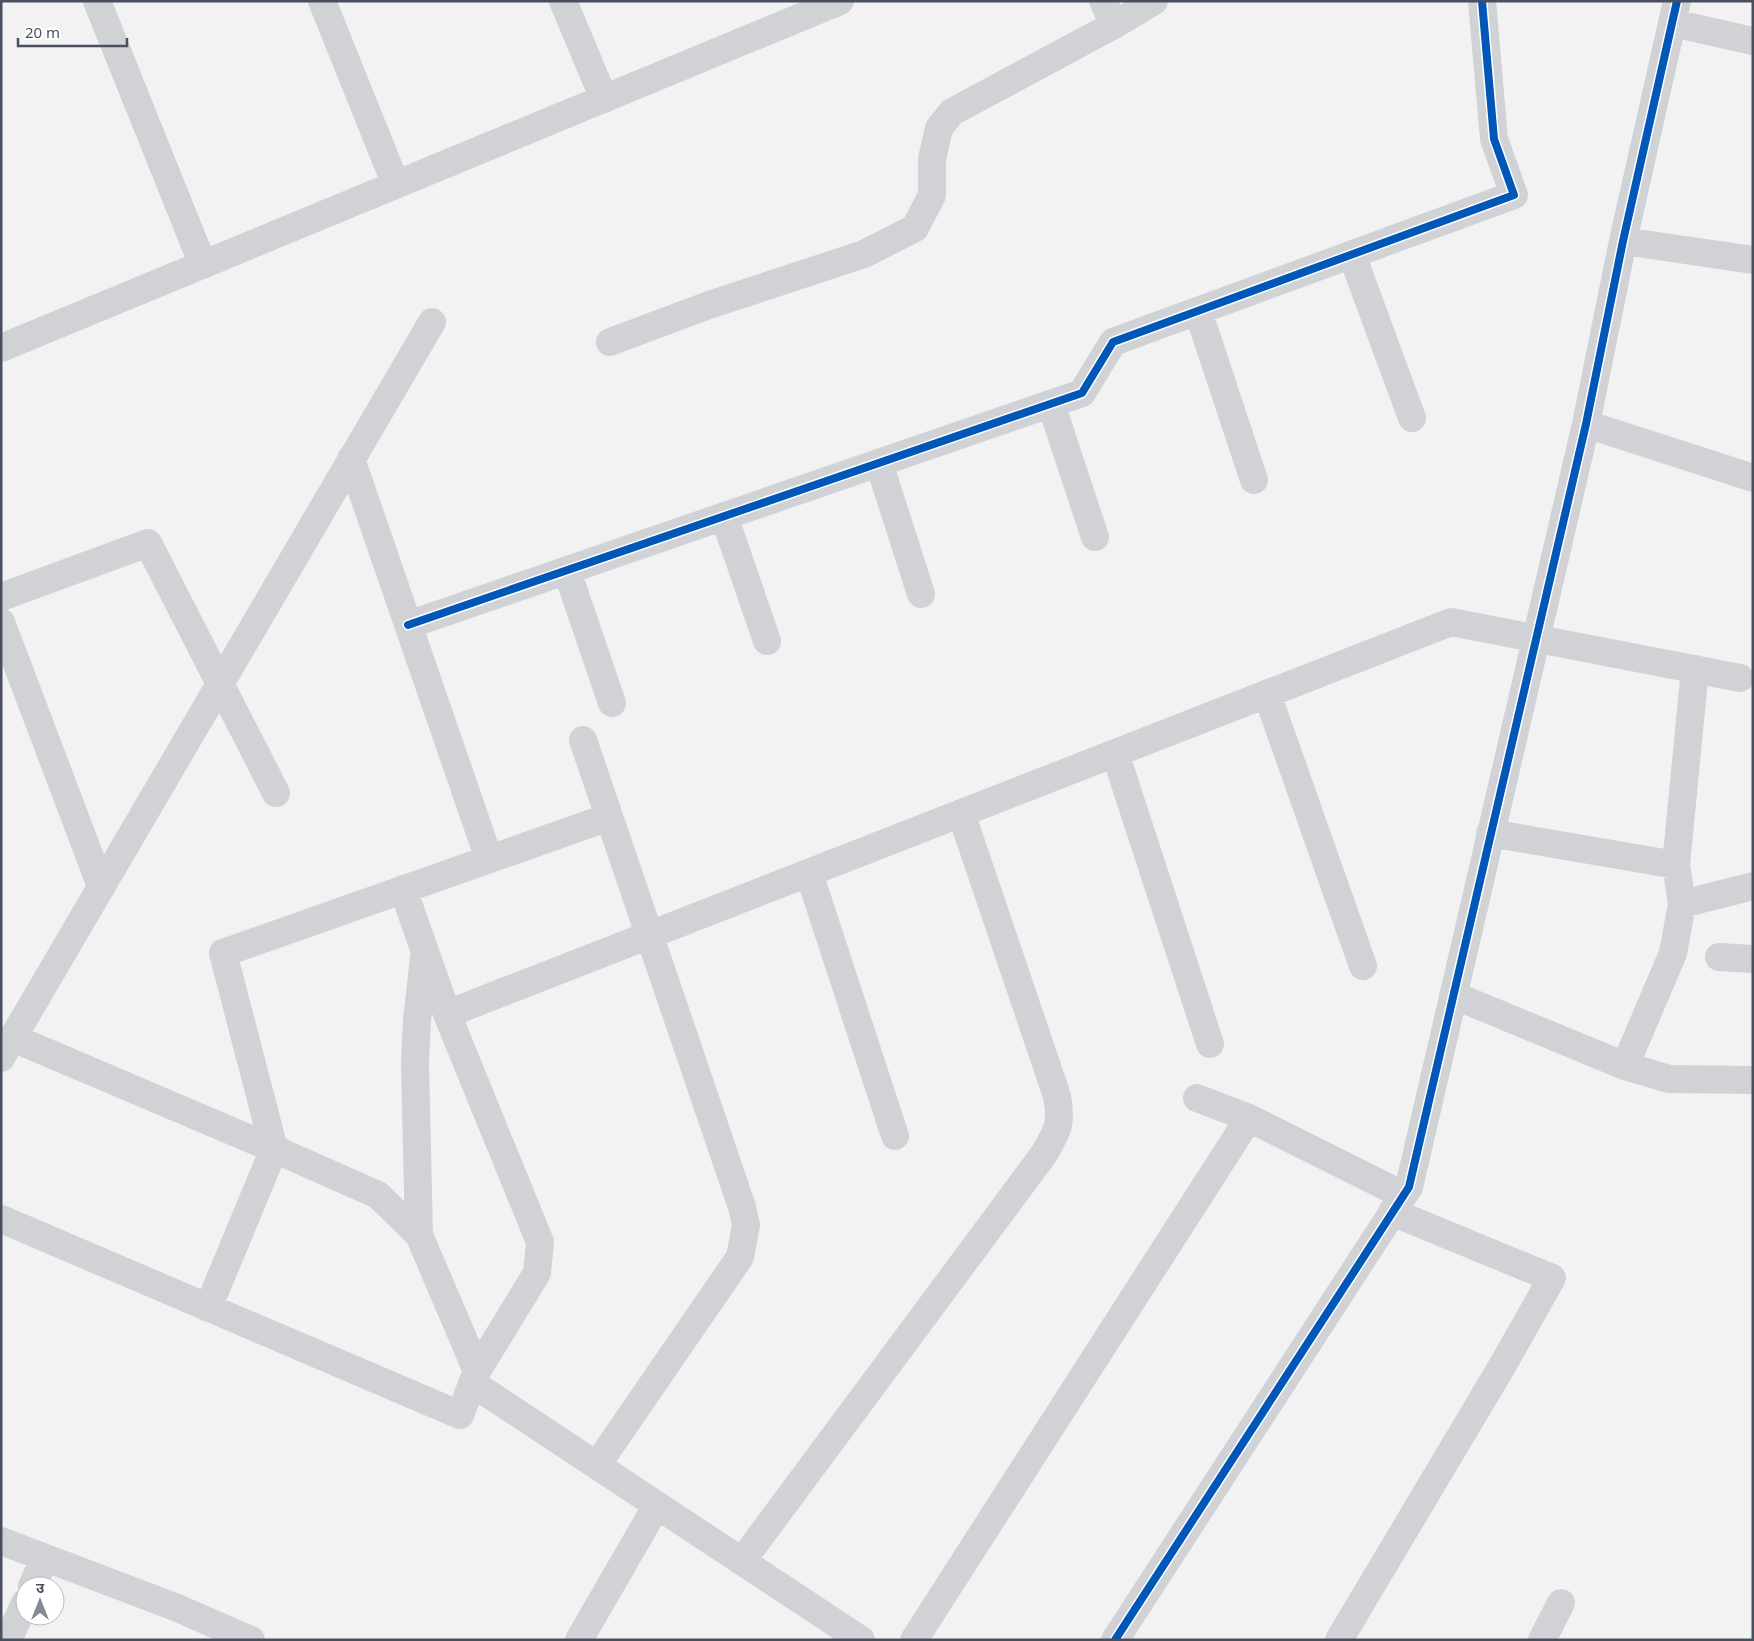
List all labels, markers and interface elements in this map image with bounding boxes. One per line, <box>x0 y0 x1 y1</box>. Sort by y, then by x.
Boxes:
scale bar <box>18 15 126 47</box>
text: 20 m <box>25 22 60 42</box>
north arrow <box>15 1576 65 1626</box>
text: उ <box>36 1578 45 1597</box>

